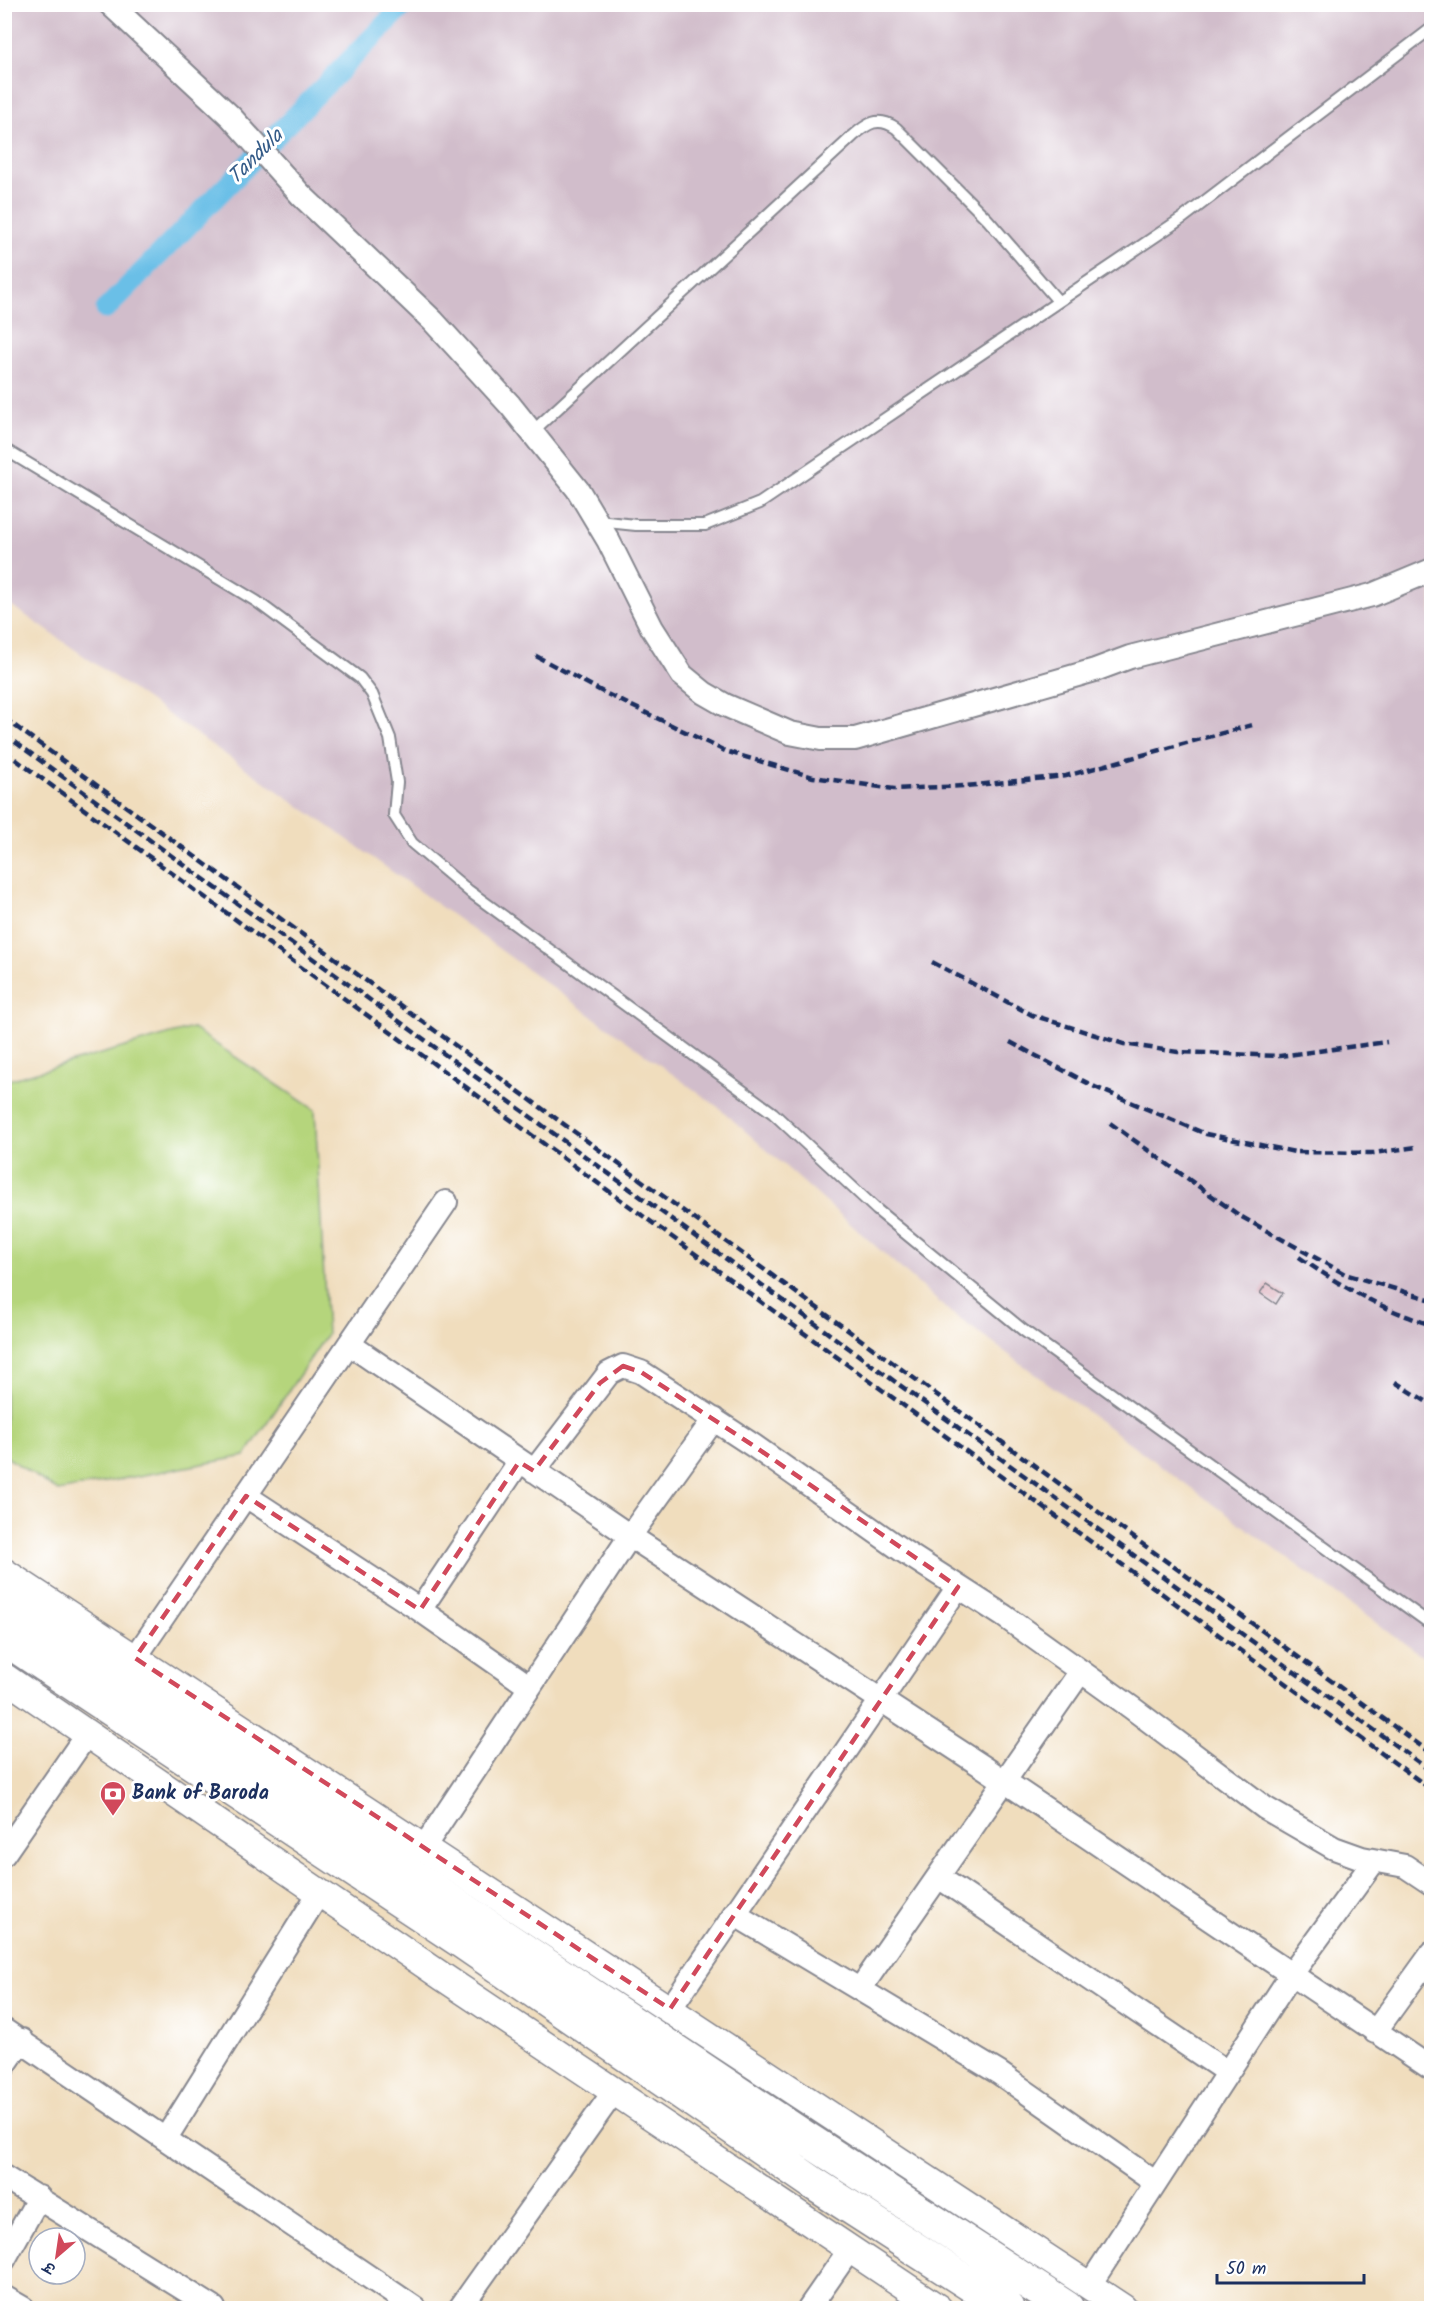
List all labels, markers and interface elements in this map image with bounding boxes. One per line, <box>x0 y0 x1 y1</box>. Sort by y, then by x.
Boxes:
water label: Tandula <box>220 121 292 193</box>
place label: Bank of Baroda <box>132 1778 269 1810</box>
bank icon: Bank of Baroda <box>98 1779 128 1817</box>
north arrow <box>27 2226 87 2286</box>
scale bar <box>1217 2247 1364 2285</box>
text: उ <box>37 2253 61 2281</box>
text: 50 m <box>1226 2255 1266 2284</box>

